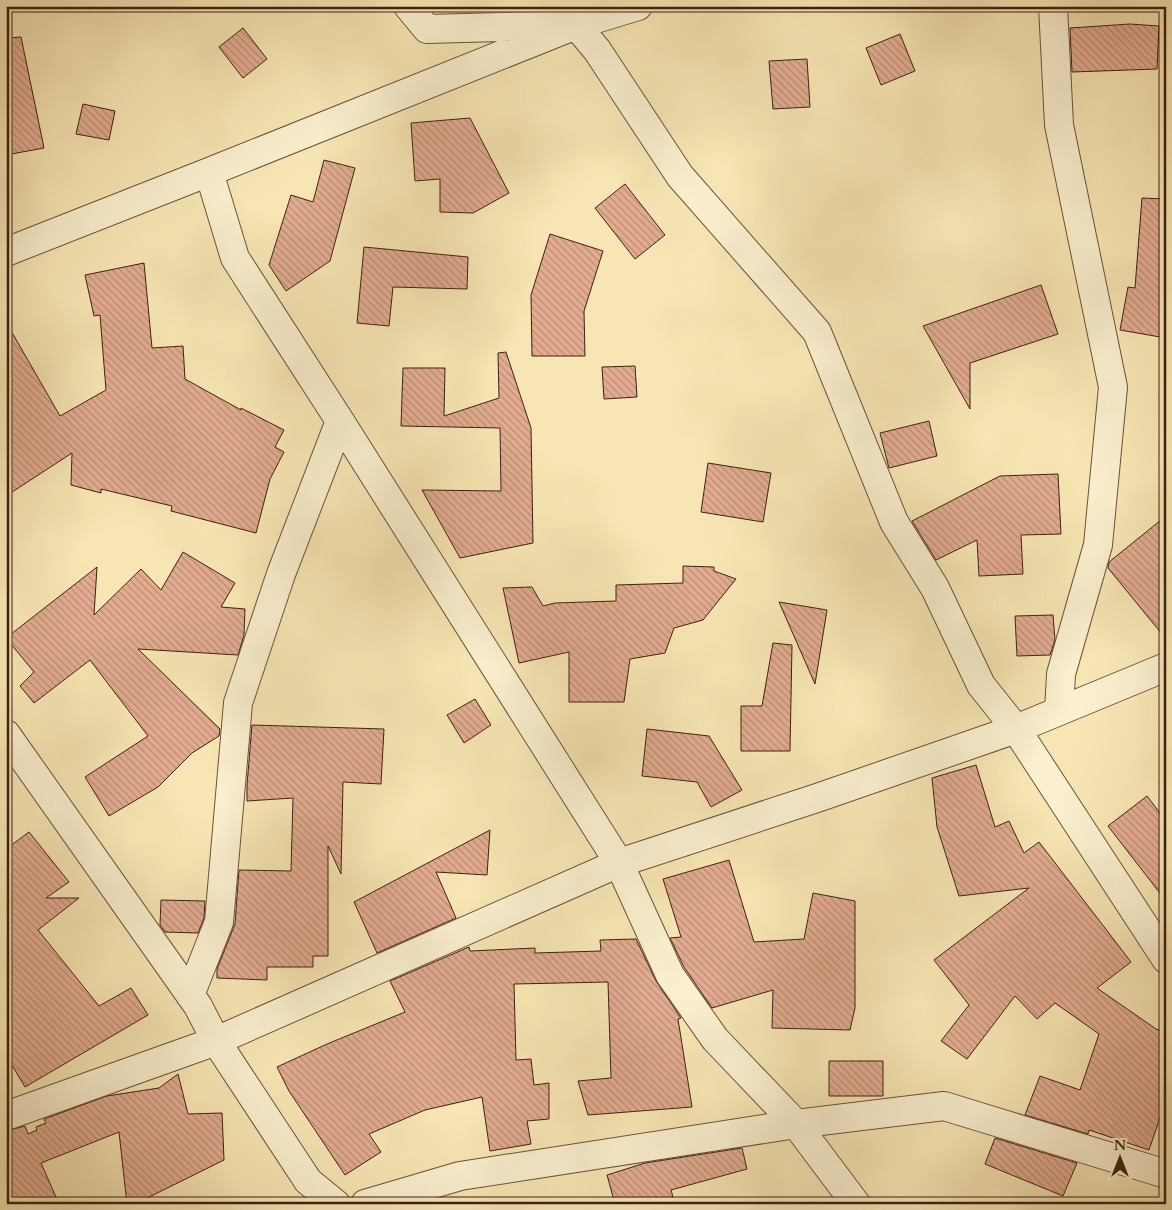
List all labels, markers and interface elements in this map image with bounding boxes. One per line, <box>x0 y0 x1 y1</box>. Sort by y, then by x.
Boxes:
north arrow <box>1094 1132 1144 1182</box>
text: N <box>1114 1136 1126 1155</box>

